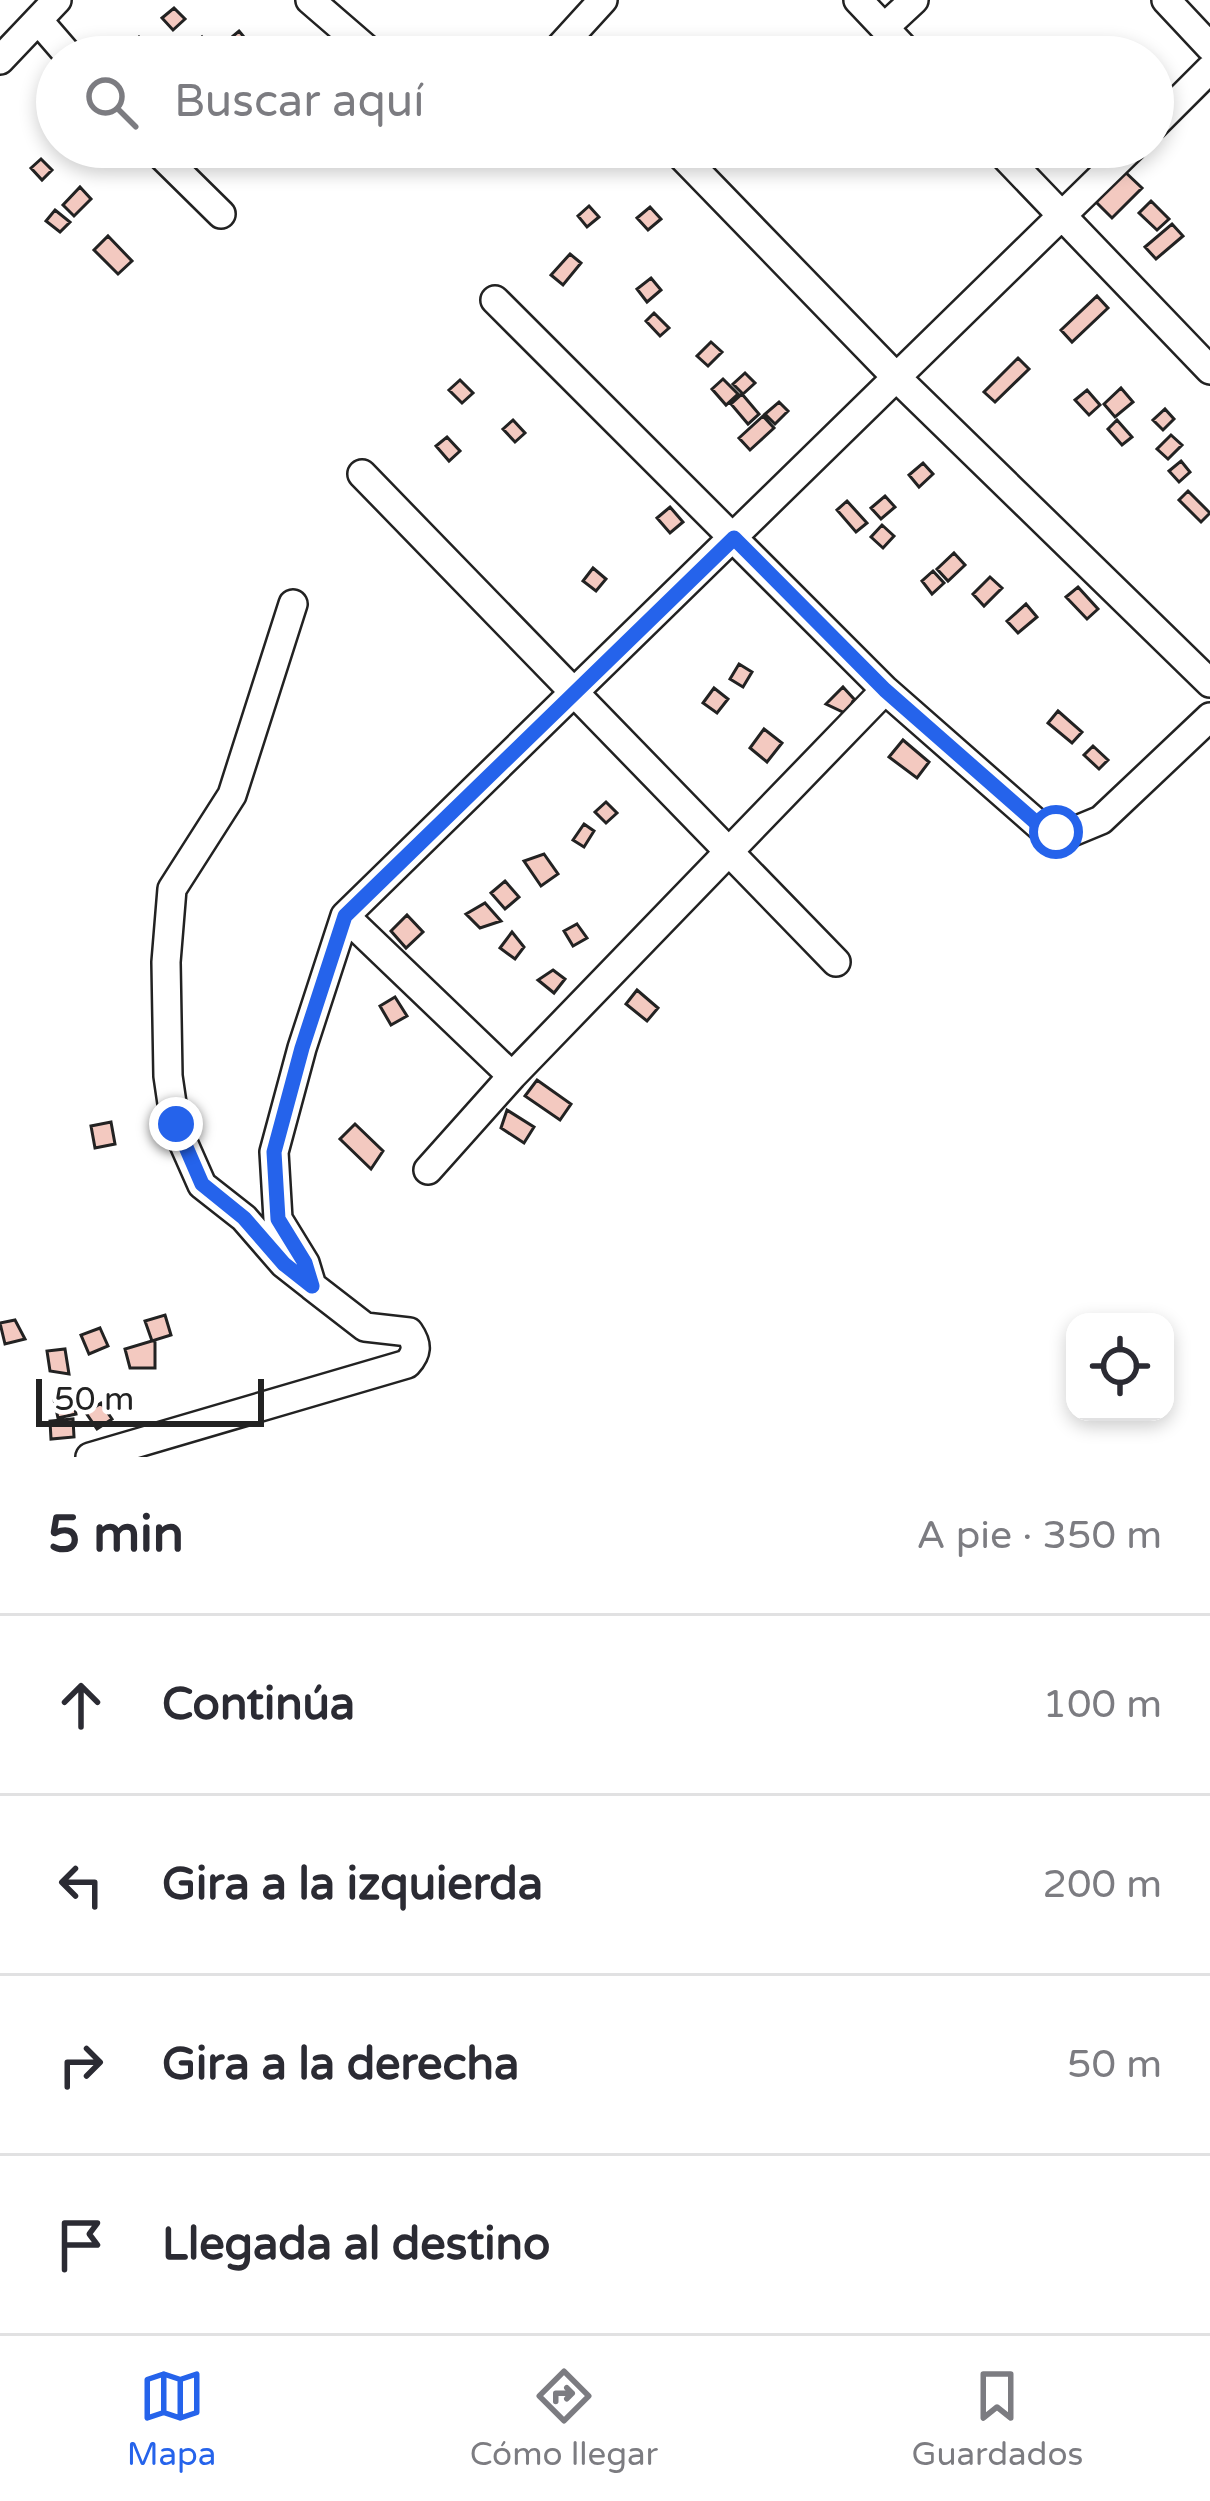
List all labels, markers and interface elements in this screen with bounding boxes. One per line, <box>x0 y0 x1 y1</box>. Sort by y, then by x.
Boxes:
search box <box>36 36 1174 168</box>
icon: search <box>78 69 144 135</box>
text: Buscar aquí <box>174 75 424 129</box>
route start <box>1029 805 1083 859</box>
route end <box>149 1097 203 1151</box>
map controls <box>1066 1313 1174 1421</box>
button: locate <box>1066 1313 1174 1421</box>
scale bar <box>36 1373 264 1426</box>
text: 50 m <box>54 1380 134 1419</box>
text: 5 min <box>48 1504 184 1566</box>
text: A pie · 350 m <box>917 1512 1162 1559</box>
icon: ahead <box>48 1672 114 1738</box>
text: Continúa <box>162 1678 355 1732</box>
text: 100 m <box>1043 1681 1162 1728</box>
icon: left <box>48 1852 114 1918</box>
text: Gira a la izquierda <box>162 1858 543 1912</box>
text: 200 m <box>1043 1861 1162 1908</box>
icon: right <box>48 2032 114 2098</box>
text: Gira a la derecha <box>162 2038 519 2092</box>
text: 50 m <box>1067 2041 1162 2088</box>
icon: arrive <box>48 2212 114 2278</box>
text: Llegada al destino <box>162 2218 550 2272</box>
tab: Mapa <box>127 2363 216 2474</box>
tab: Cómo llegar <box>470 2363 658 2474</box>
tab: Guardados <box>911 2363 1083 2474</box>

